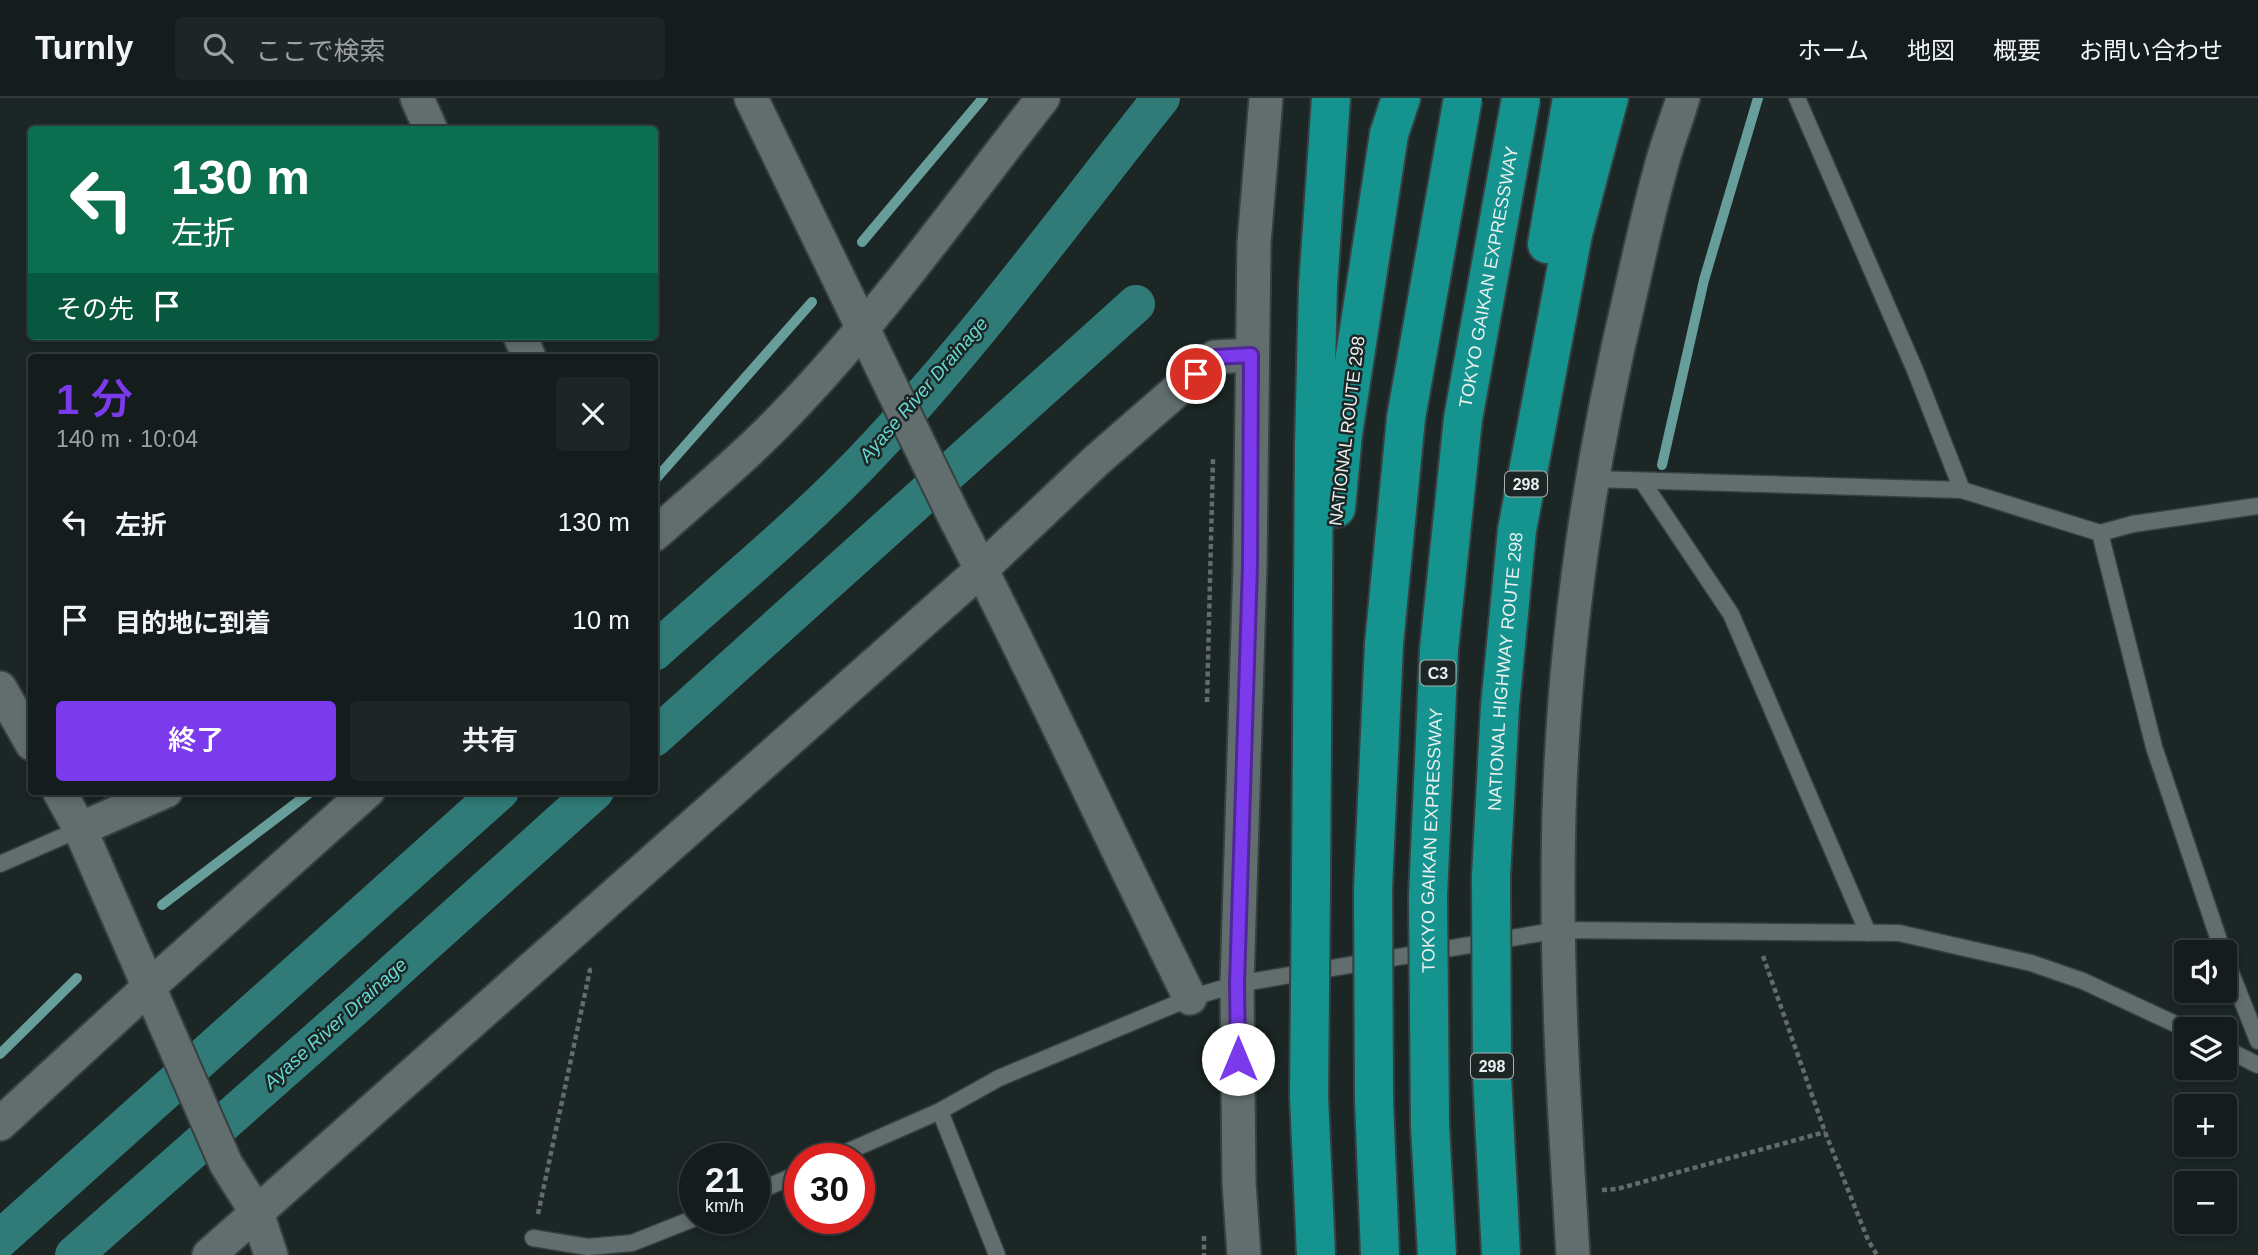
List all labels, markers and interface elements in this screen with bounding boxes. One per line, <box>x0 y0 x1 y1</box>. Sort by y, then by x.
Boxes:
search box <box>175 17 665 80</box>
text: Turnly <box>35 29 133 66</box>
icon: search <box>199 29 237 67</box>
text: ここで検索 <box>255 36 385 66</box>
text: ホーム <box>1798 37 1869 64</box>
text: 地図 <box>1907 37 1955 64</box>
text: 概要 <box>1993 37 2041 64</box>
text: お問い合わせ <box>2079 37 2223 64</box>
street label: TOKYO GAIKAN EXPRESSWAY <box>1455 145 1522 409</box>
text: 130 m <box>171 150 310 204</box>
icon: left <box>56 154 147 245</box>
text: 左折 <box>171 215 235 251</box>
icon: arrive <box>148 287 186 325</box>
text: その先 <box>56 294 134 324</box>
water label: Ayase River Drainage <box>854 313 992 467</box>
street label: NATIONAL ROUTE 298 <box>1325 335 1369 527</box>
pin <box>1166 344 1226 404</box>
icon: arrive <box>1177 355 1215 393</box>
text: 1 分 <box>56 376 133 423</box>
button: close <box>556 377 630 451</box>
text: 140 m · 10:04 <box>56 426 198 452</box>
road number: 298 <box>1505 472 1547 496</box>
icon: left <box>56 503 94 541</box>
text: 130 m <box>558 507 630 537</box>
text: 左折 <box>115 510 167 540</box>
street label: NATIONAL HIGHWAY ROUTE 298 <box>1484 531 1527 812</box>
icon: arrive <box>56 601 94 639</box>
text: 10 m <box>572 605 630 635</box>
text: 目的地に到着 <box>115 608 271 638</box>
road number: C3 <box>1420 660 1456 686</box>
button: 終了 <box>56 701 336 781</box>
button: 共有 <box>350 701 630 781</box>
street label: TOKYO GAIKAN EXPRESSWAY <box>1418 707 1446 973</box>
map controls <box>2174 940 2237 1234</box>
button: sound <box>2174 940 2237 1003</box>
water label: Ayase River Drainage <box>259 954 411 1094</box>
button: layers <box>2174 1017 2237 1080</box>
position arrow <box>1201 1022 1275 1096</box>
road number: 298 <box>1471 1054 1513 1078</box>
button: + <box>2174 1094 2237 1157</box>
speed limit sign: 30 <box>784 1143 875 1234</box>
text: 21 <box>705 1160 744 1199</box>
button: − <box>2174 1171 2237 1234</box>
text: km/h <box>705 1196 744 1216</box>

